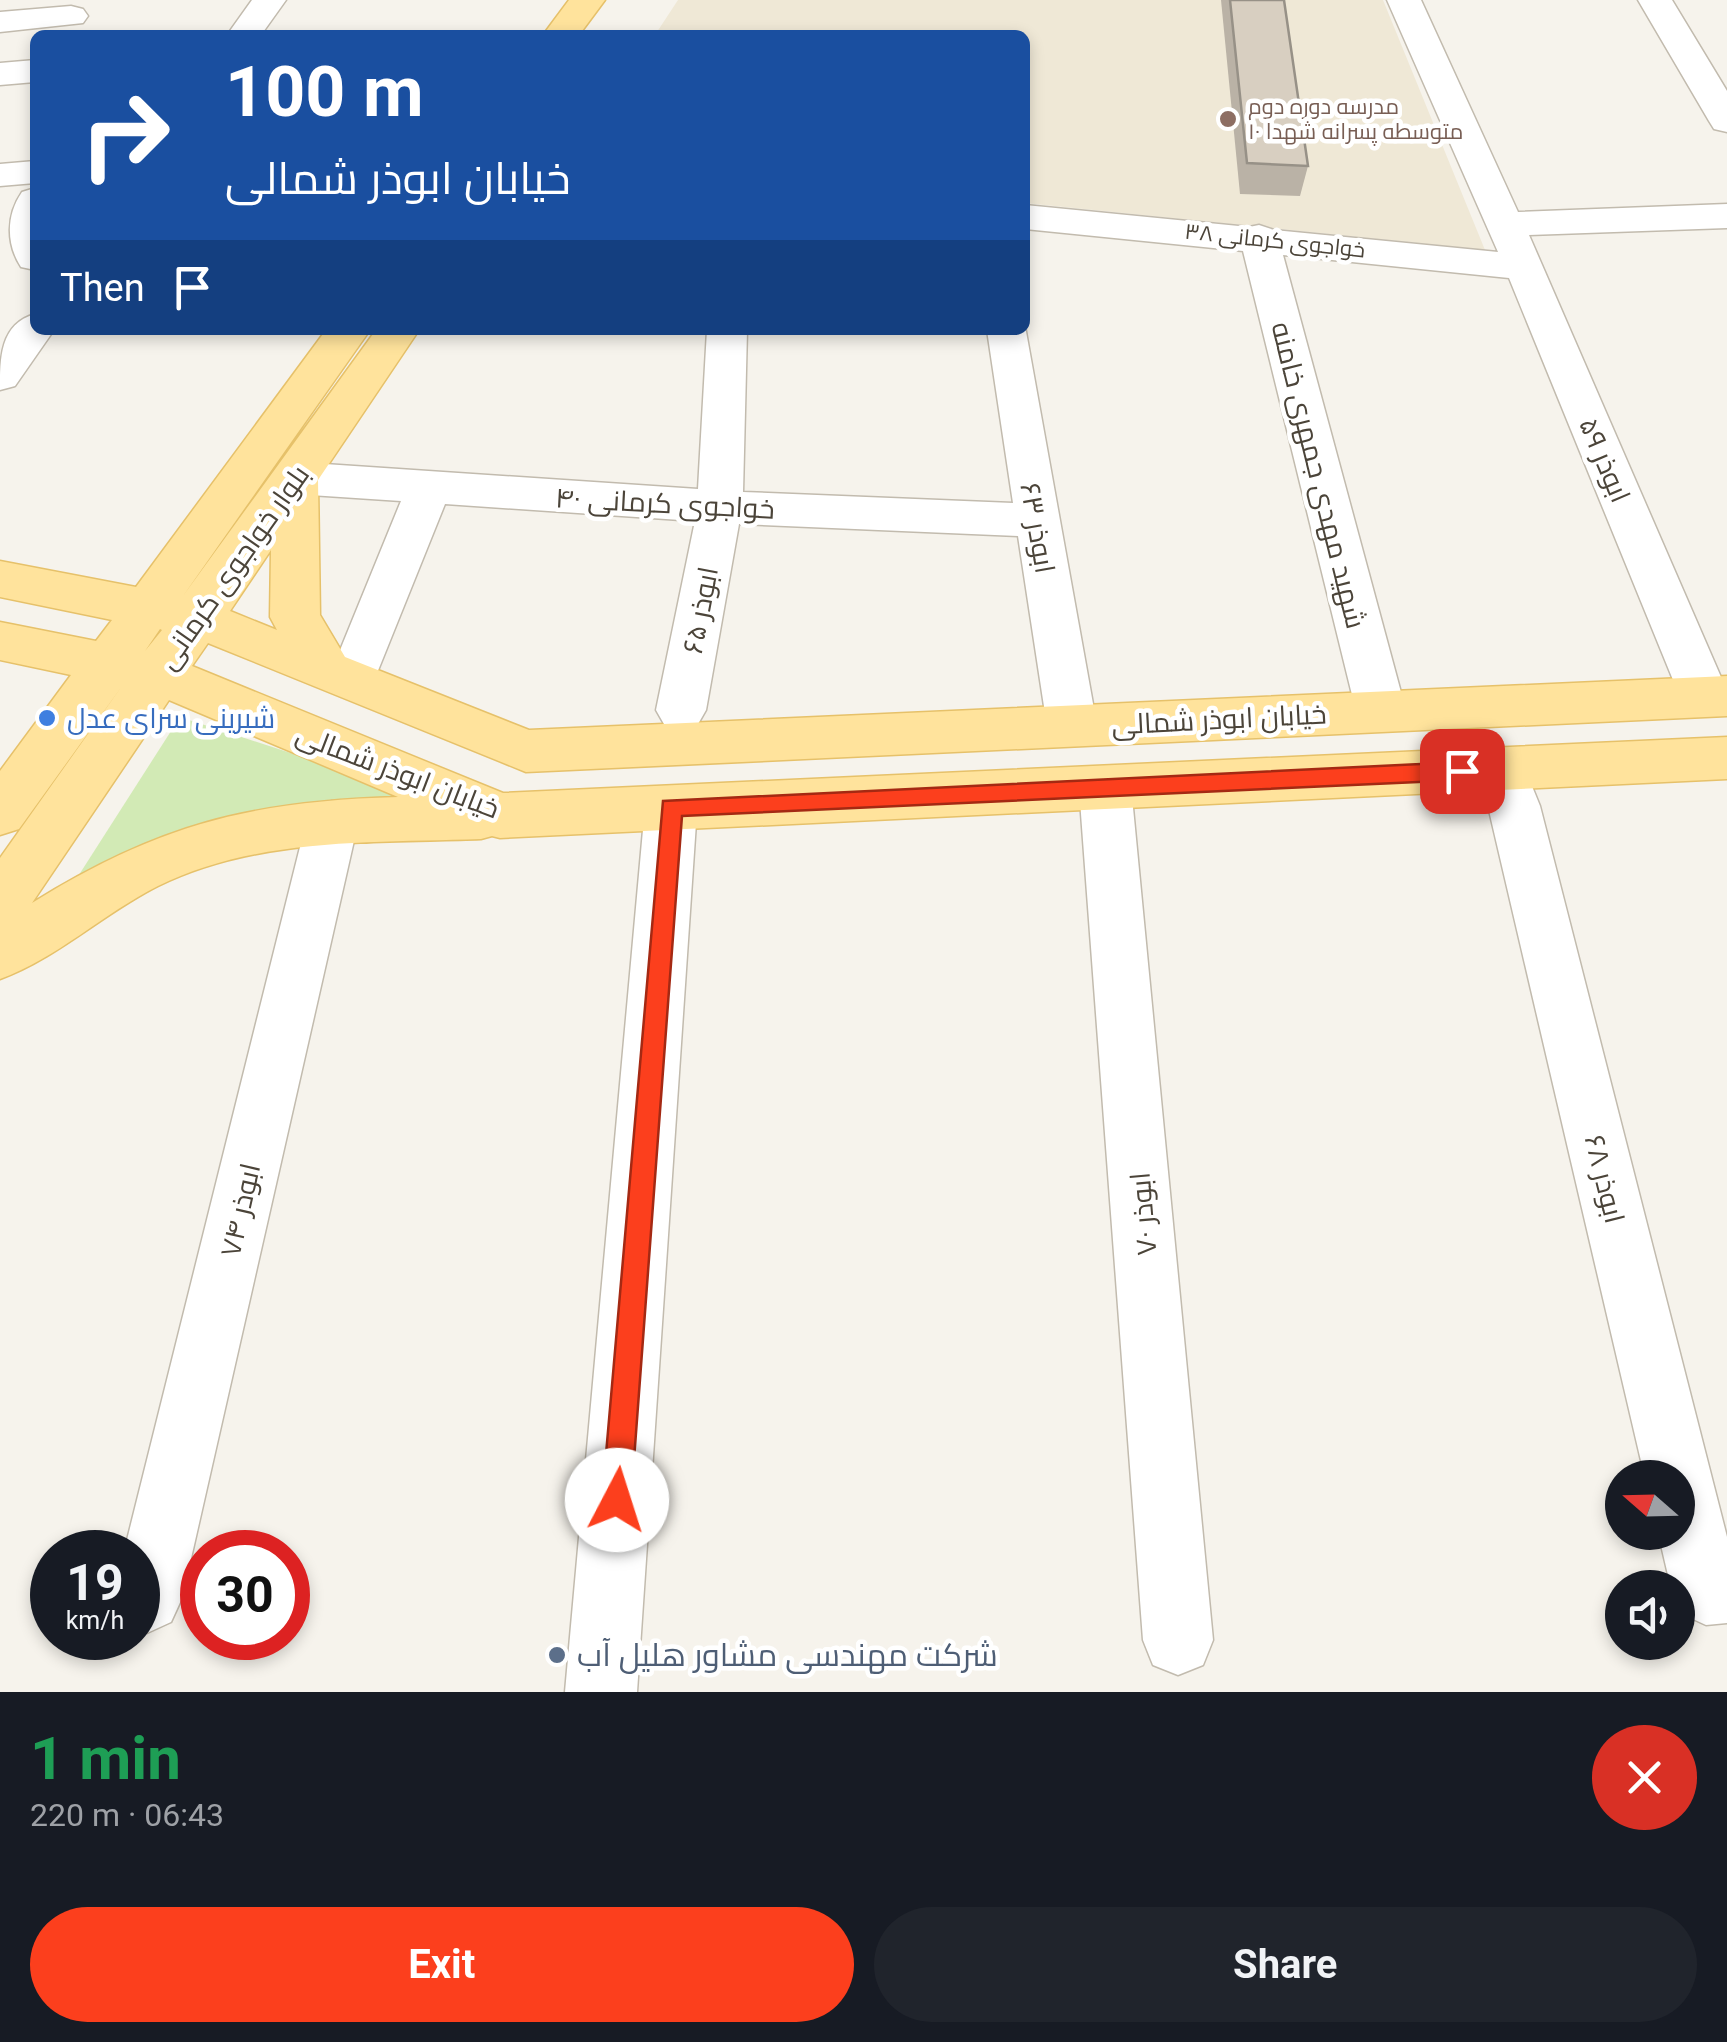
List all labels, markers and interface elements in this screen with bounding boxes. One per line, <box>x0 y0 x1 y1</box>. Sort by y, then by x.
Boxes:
text: 100 m <box>225 51 424 133</box>
icon: right <box>60 70 190 200</box>
place label: مدرسه دوره دوم متوسطه پسرانه شهدا ۱۰ <box>1248 94 1463 146</box>
marker: مدرسه دوره دوم متوسطه پسرانه شهدا ۱۰ <box>1217 108 1239 130</box>
text: خیابان ابوذر شمالی <box>225 152 571 205</box>
street label: خواجوی کرمانی ۳۸ <box>1183 219 1366 263</box>
icon: arrive <box>165 260 220 315</box>
text: Then <box>60 266 145 310</box>
street label: شهید مهدی جمهری خامنه <box>1264 318 1373 632</box>
street label: ابوذر ۵۹ <box>1572 413 1637 508</box>
street label: بلوار خواجوی کرمانی <box>151 459 316 676</box>
street label: ابوذر ۶۳ <box>1013 480 1062 576</box>
street label: خواجوی کرمانی ۴۰ <box>554 481 776 526</box>
street label: ابوذر ۶۵ <box>676 564 725 656</box>
street label: خیابان ابوذر شمالی <box>1111 697 1327 742</box>
place label: شیرینی سرای عدل <box>67 702 275 735</box>
marker: شیرینی سرای عدل <box>36 707 58 729</box>
street label: خیابان ابوذر شمالی <box>291 718 504 825</box>
pin <box>1420 729 1505 814</box>
icon: arrive <box>1435 744 1490 799</box>
street label: ابوذر ۶۸ <box>1578 1132 1631 1227</box>
street label: ابوذر ۷۴ <box>214 1160 267 1260</box>
street label: ابوذر ۷۰ <box>1123 1171 1164 1257</box>
position arrow <box>565 1448 669 1552</box>
north arrow <box>1605 1460 1695 1550</box>
map controls <box>1605 1460 1695 1660</box>
speed limit sign: 30 <box>180 1530 310 1660</box>
text: 19 <box>66 1554 124 1612</box>
button: sound <box>1605 1570 1695 1660</box>
text: km/h <box>66 1606 124 1635</box>
place label: شرکت مهندسی مشاور هلیل آب <box>577 1636 998 1674</box>
marker: شرکت مهندسی مشاور هلیل آب <box>546 1644 568 1666</box>
text: 1 min <box>30 1723 181 1794</box>
button: close <box>1592 1725 1697 1830</box>
text: 220 m · 06:43 <box>30 1796 224 1834</box>
button: Exit <box>30 1907 854 2022</box>
button: Share <box>874 1907 1697 2022</box>

